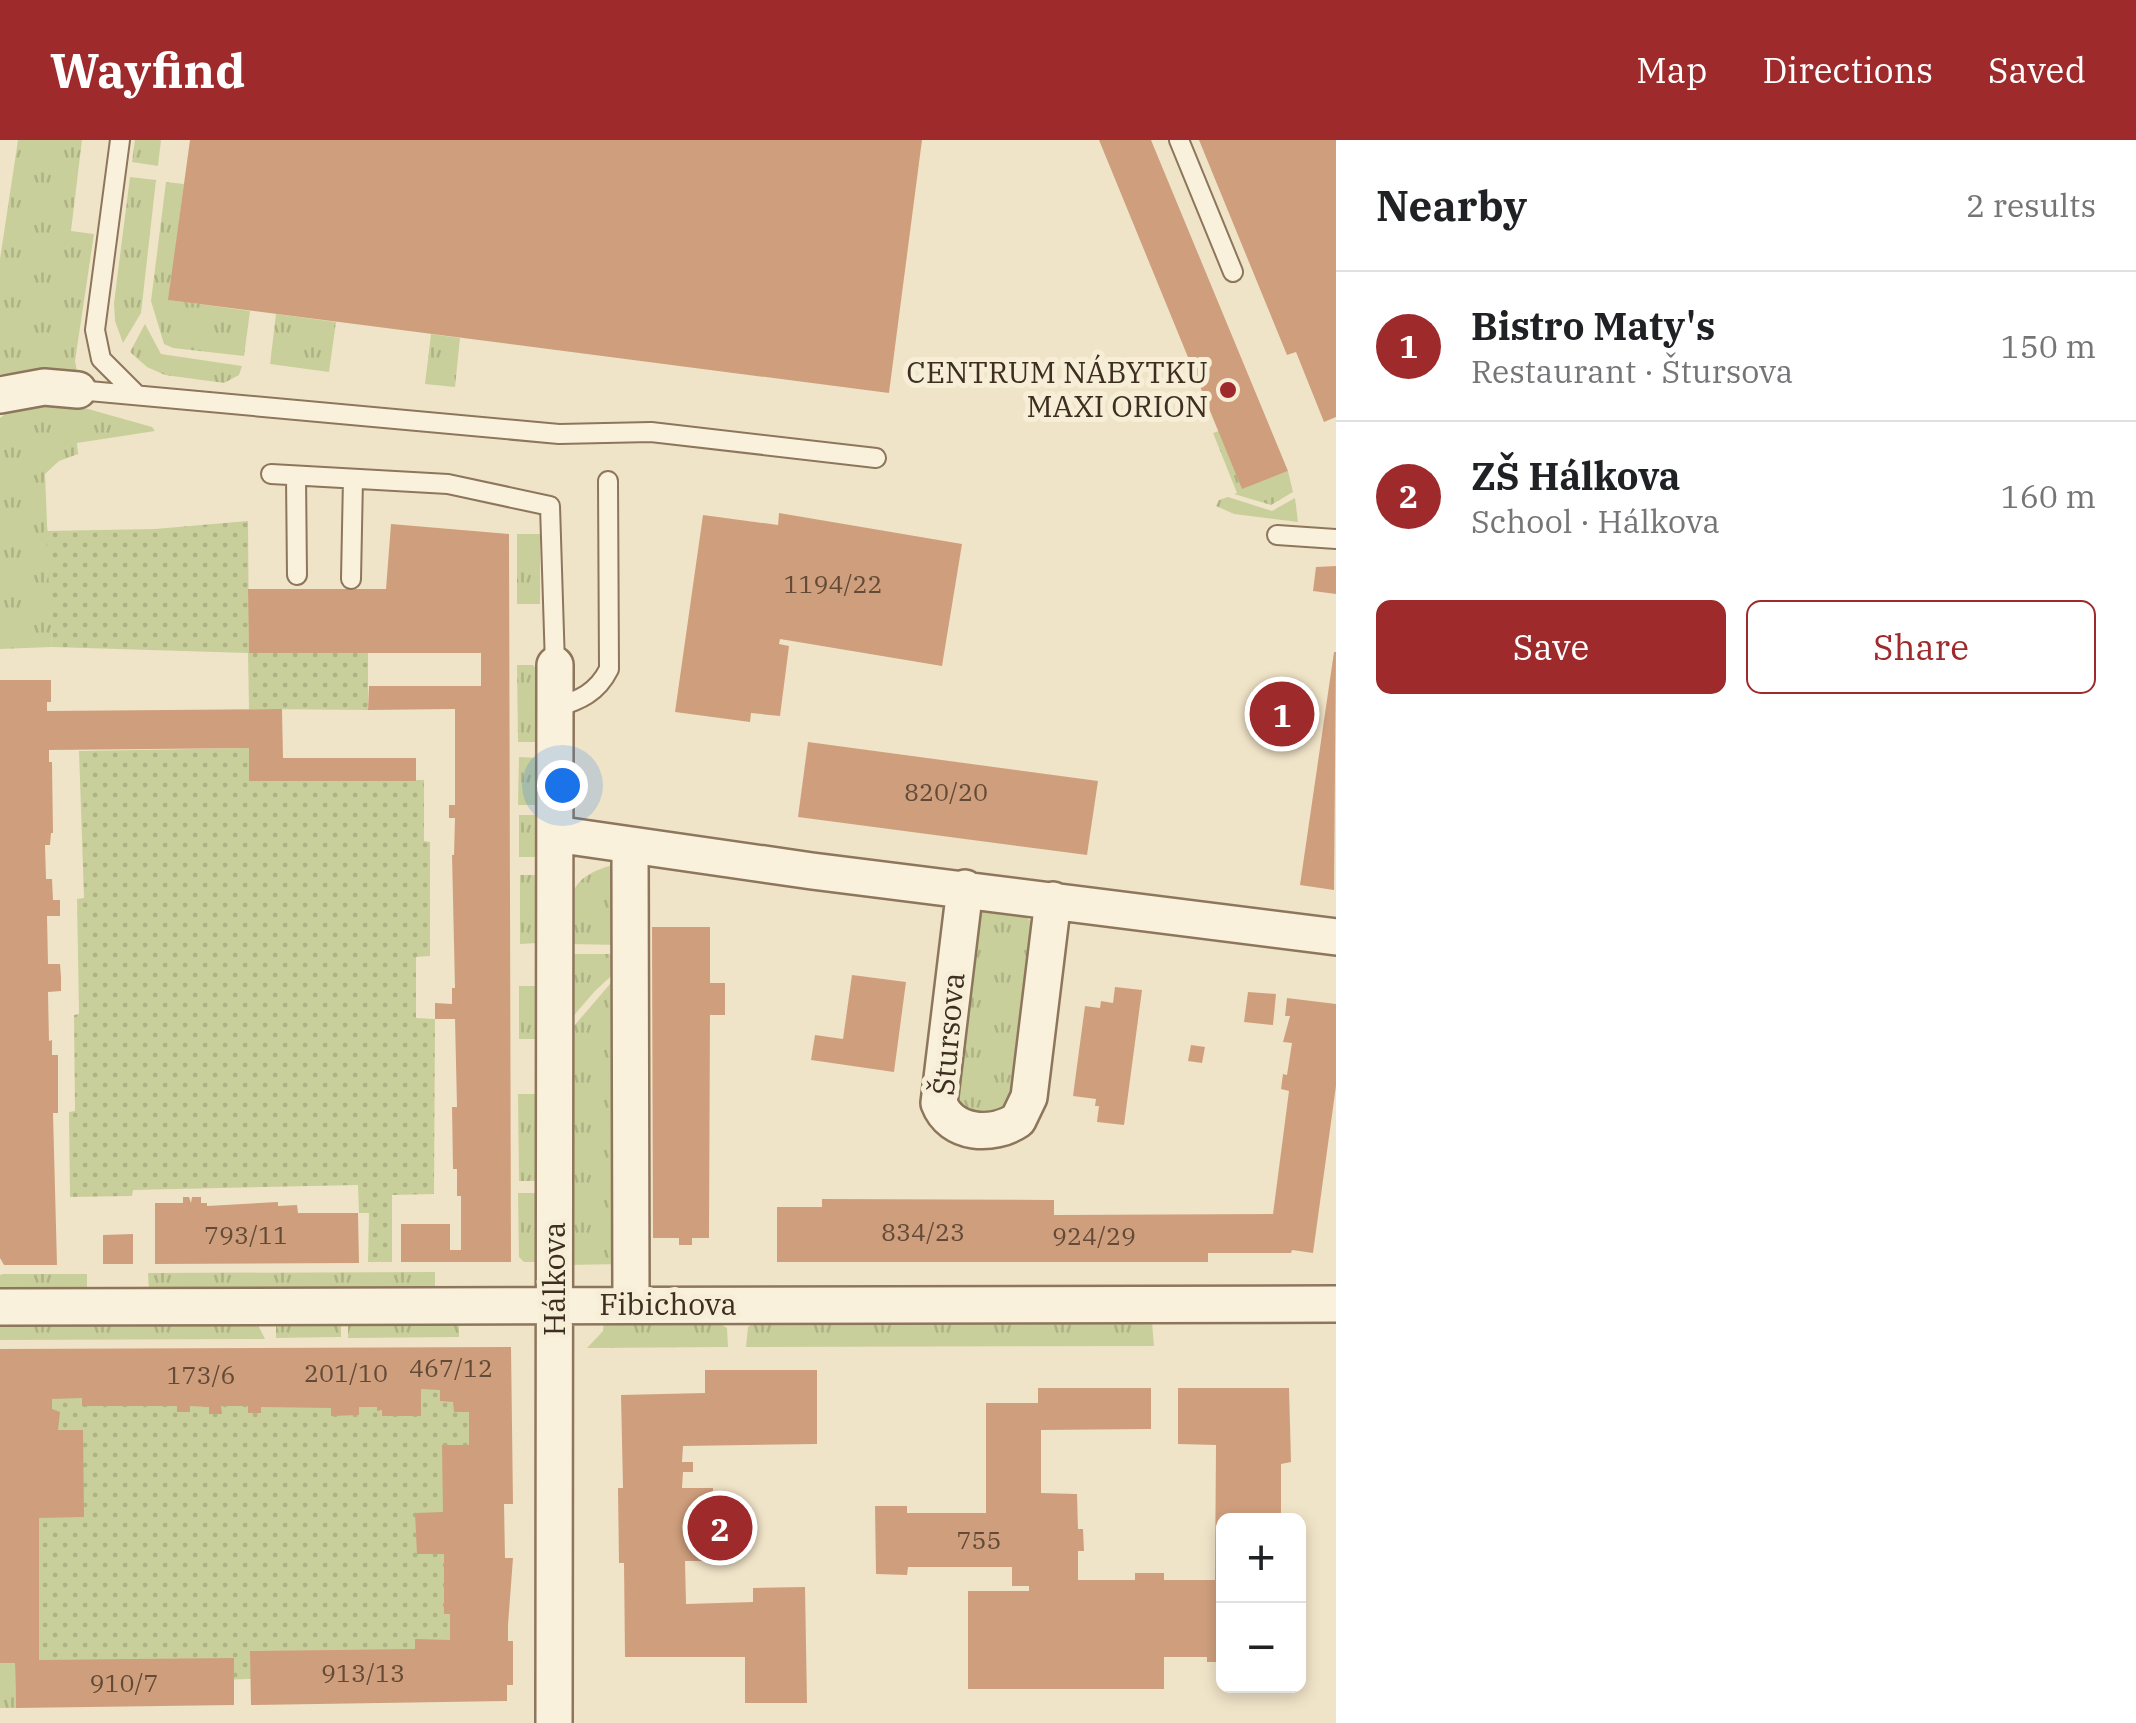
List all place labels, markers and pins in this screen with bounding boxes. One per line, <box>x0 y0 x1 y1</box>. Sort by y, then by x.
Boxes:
place label: CENTRUM NÁBYTKU MAXI ORION <box>906 352 1208 425</box>
marker: CENTRUM NÁBYTKU MAXI ORION <box>1217 379 1239 401</box>
pin: 1 <box>1250 676 1314 752</box>
pin: 2 <box>688 1490 752 1566</box>

